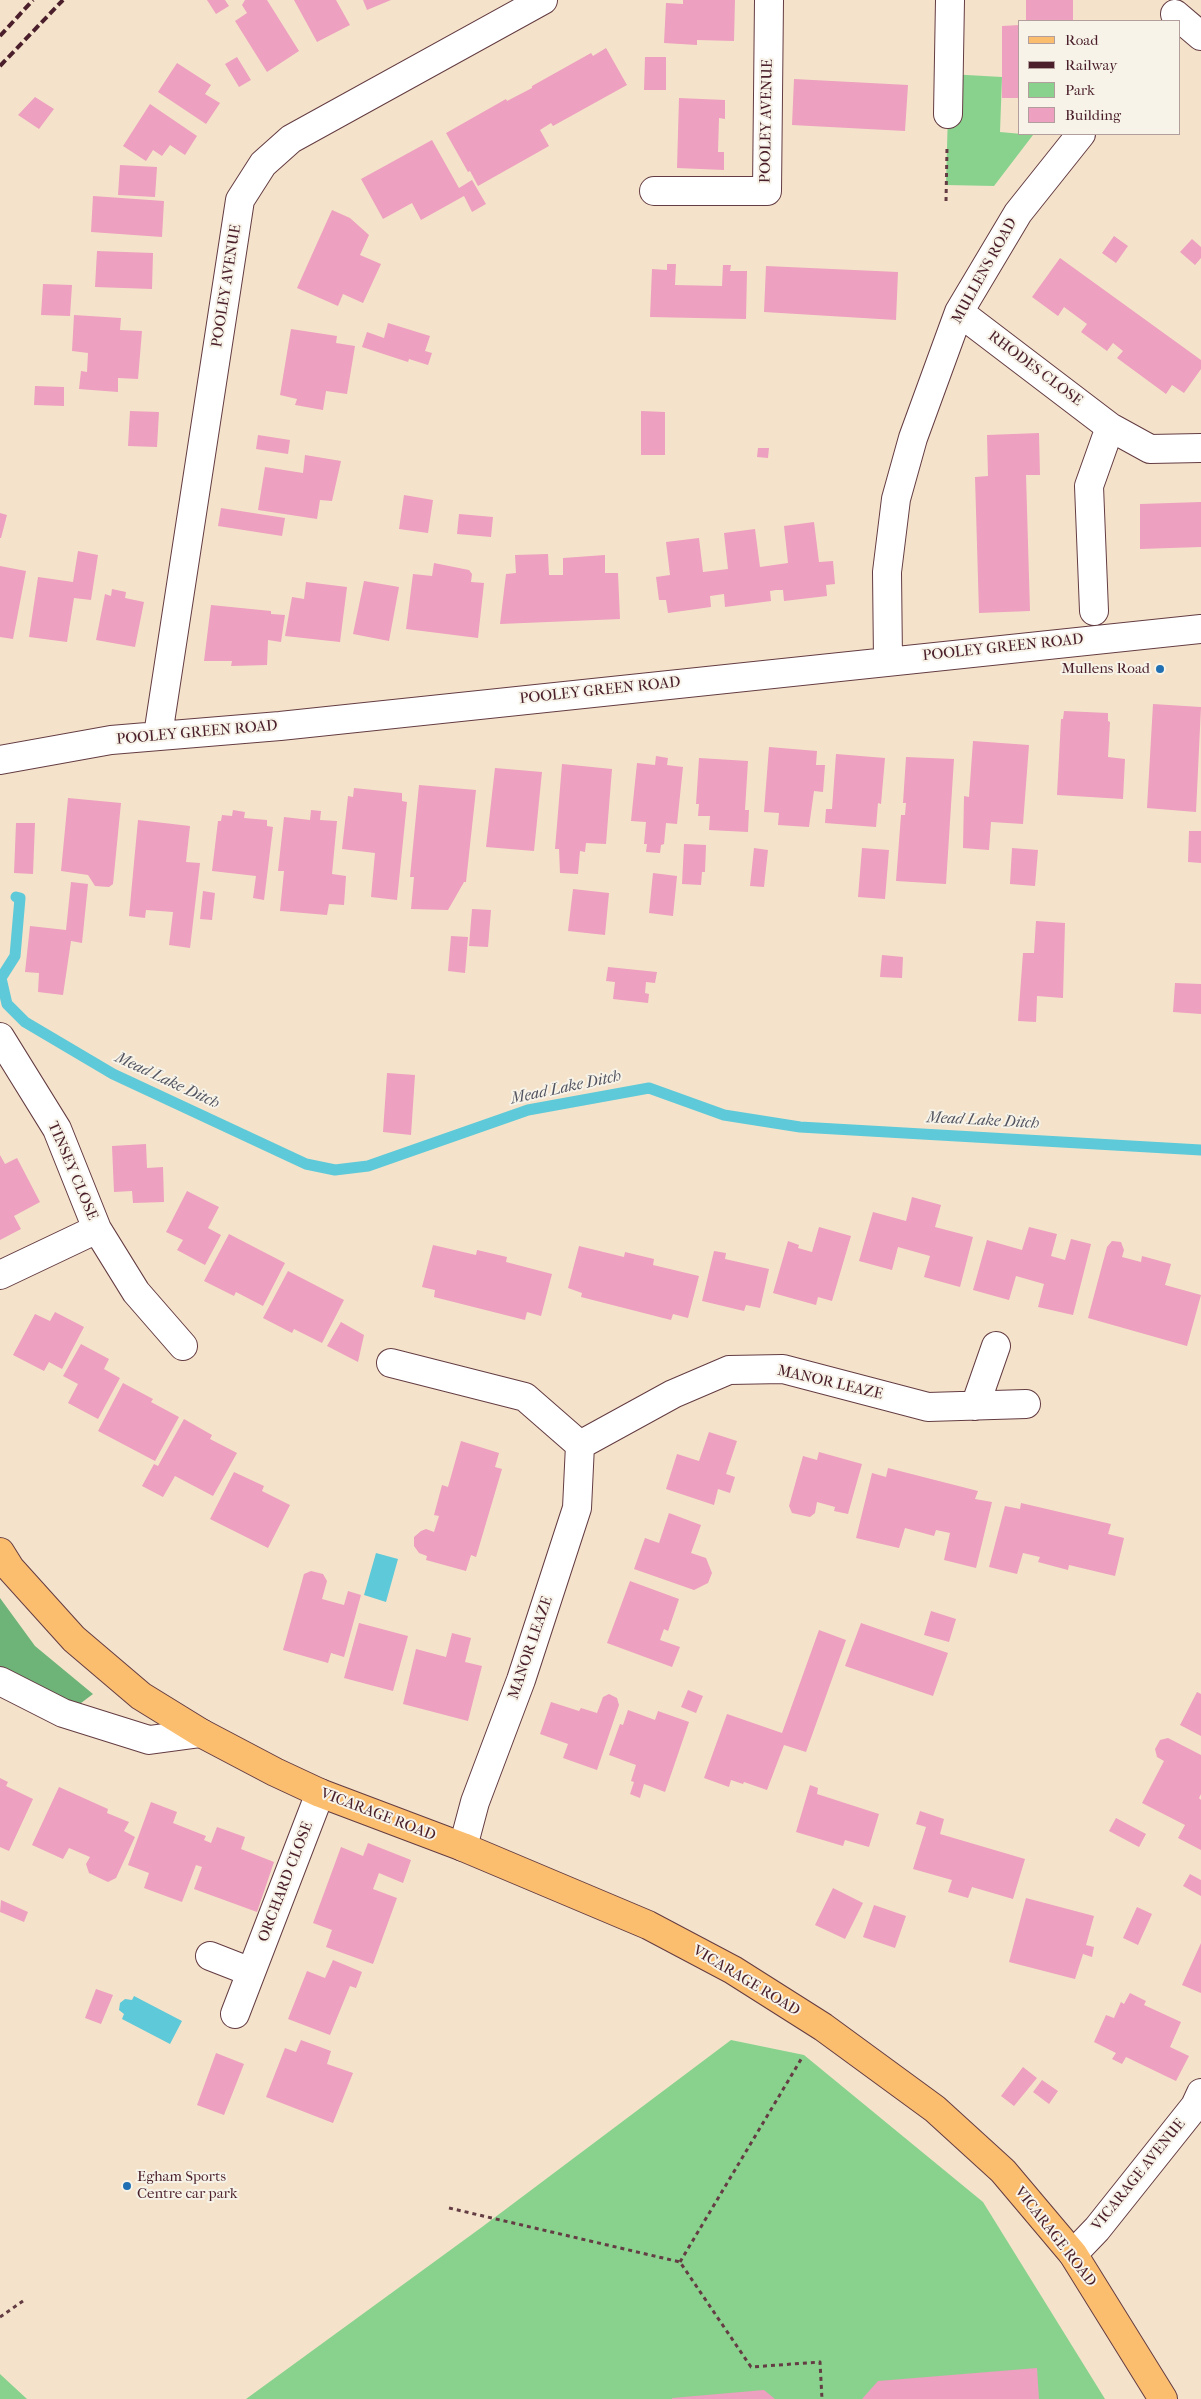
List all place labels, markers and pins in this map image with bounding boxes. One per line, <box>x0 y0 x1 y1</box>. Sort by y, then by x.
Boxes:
place label: Mullens Road <box>1061 660 1150 678</box>
marker: Mullens Road <box>1154 663 1166 675</box>
place label: Egham Sports Centre car park <box>137 2168 238 2203</box>
marker: Egham Sports Centre car park <box>121 2180 133 2192</box>

